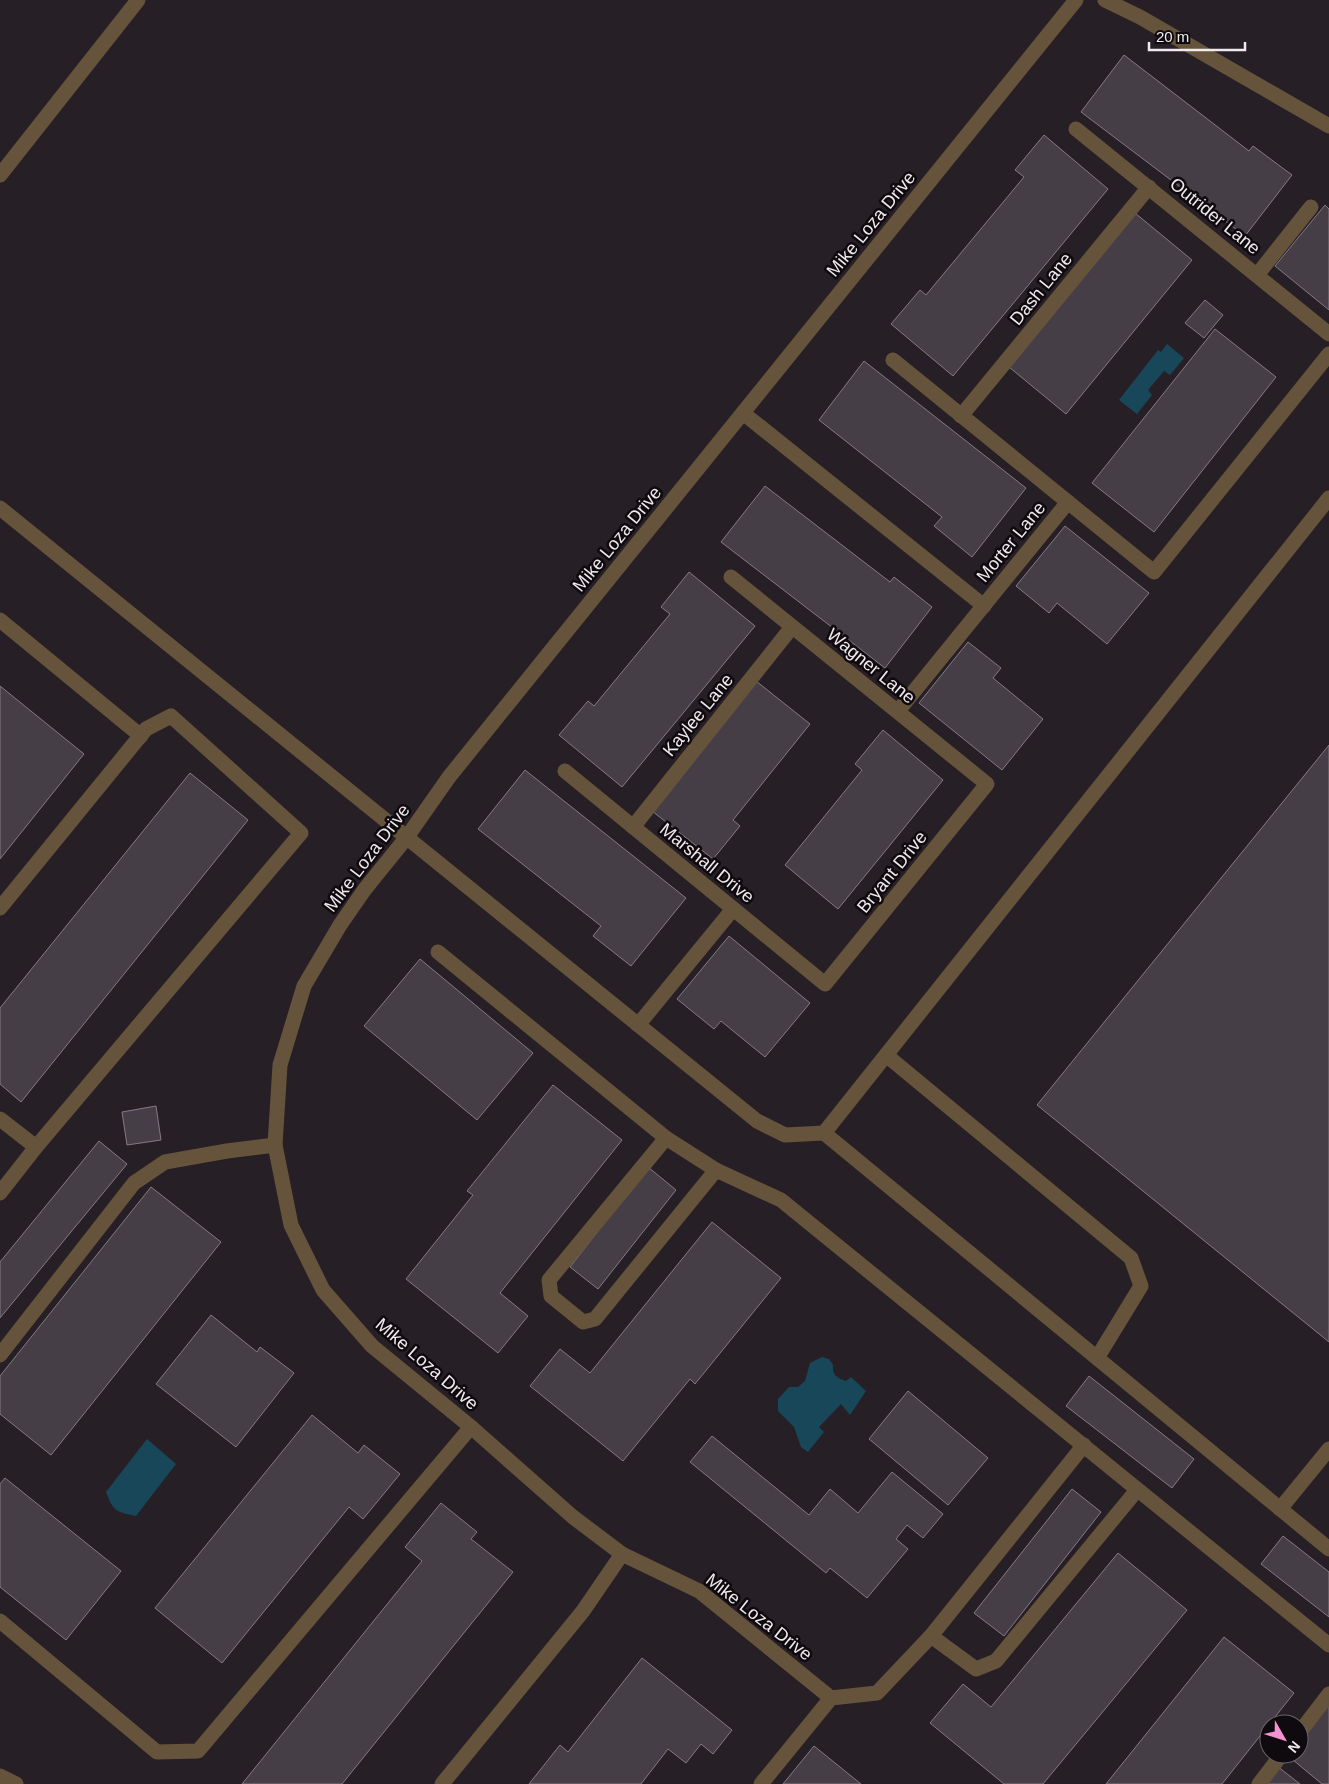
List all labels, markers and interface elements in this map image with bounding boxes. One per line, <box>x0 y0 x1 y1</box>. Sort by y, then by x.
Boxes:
scale bar <box>1149 20 1245 52</box>
text: 20 m <box>1156 28 1189 45</box>
street label: Mike Loza Drive <box>823 168 919 280</box>
street label: Outrider Lane <box>1166 174 1264 258</box>
street label: Dash Lane <box>1006 249 1076 329</box>
street label: Mike Loza Drive <box>569 483 665 595</box>
street label: Morter Lane <box>973 498 1049 586</box>
street label: Wagner Lane <box>823 624 919 708</box>
street label: Kaylee Lane <box>659 670 737 760</box>
street label: Mike Loza Drive <box>320 800 414 916</box>
street label: Marshall Drive <box>656 819 758 907</box>
street label: Bryant Drive <box>853 827 931 917</box>
street label: Mike Loza Drive <box>372 1314 482 1414</box>
street label: Mike Loza Drive <box>702 1569 816 1665</box>
north arrow <box>1259 1714 1309 1764</box>
text: N <box>1285 1738 1304 1756</box>

